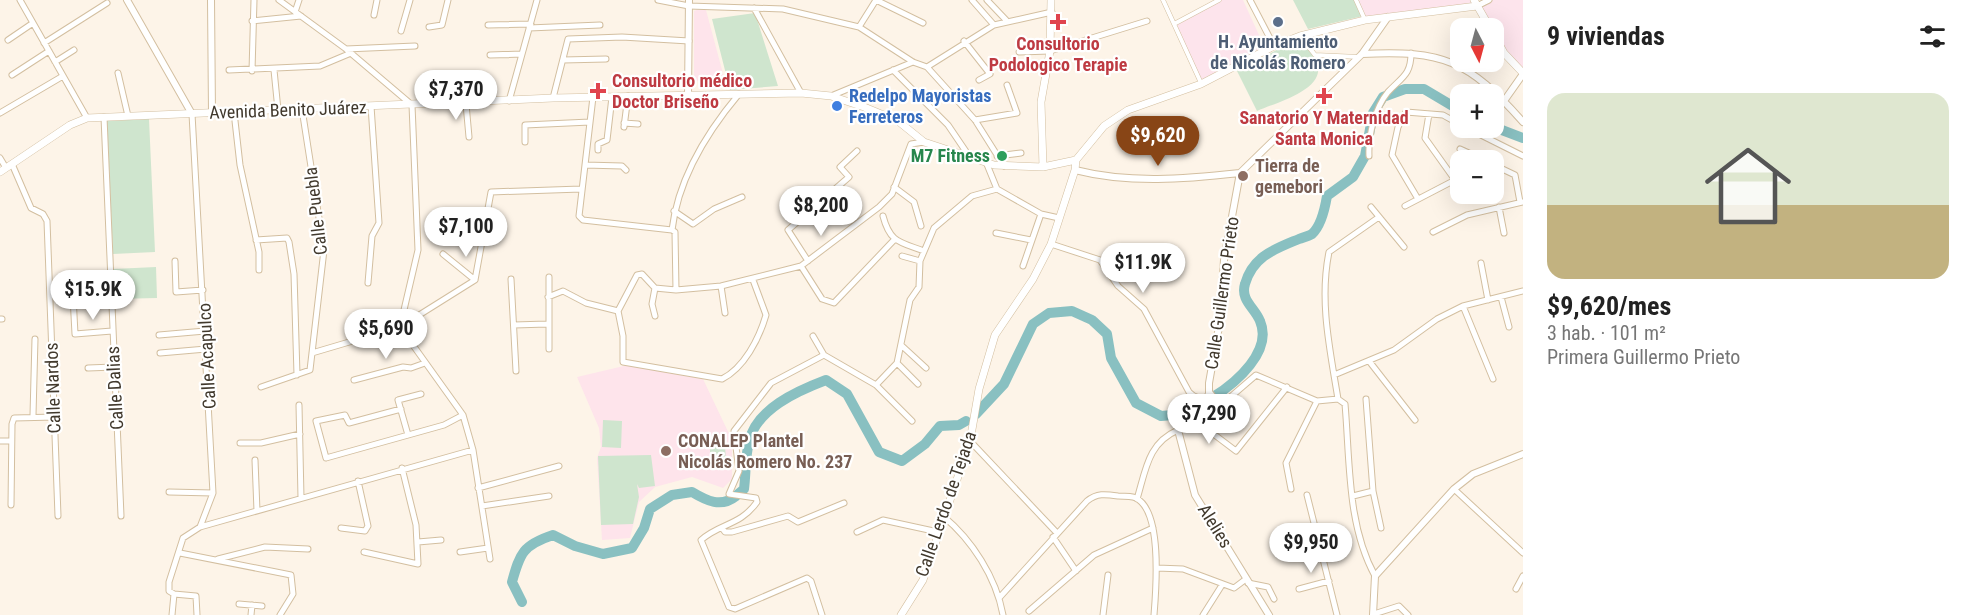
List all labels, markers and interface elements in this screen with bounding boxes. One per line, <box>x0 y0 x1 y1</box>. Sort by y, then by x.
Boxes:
marker: Consultorio Podologico Terapie <box>1049 13 1067 31</box>
marker: H. Ayuntamiento de Nicolás Romero <box>1271 15 1285 29</box>
north arrow <box>1450 18 1504 72</box>
map controls <box>1450 18 1504 204</box>
icon: filters <box>1916 20 1949 53</box>
text: 9 viviendas <box>1547 21 1665 51</box>
place label: H. Ayuntamiento de Nicolás Romero <box>1210 31 1346 73</box>
place label: Consultorio Podologico Terapie <box>989 33 1128 75</box>
pin: $7,370 <box>407 70 505 121</box>
place label: Consultorio médico Doctor Briseño <box>612 70 752 112</box>
text: $7,370 <box>428 77 484 101</box>
marker: Consultorio médico Doctor Briseño <box>589 82 607 100</box>
button: + <box>1450 84 1504 138</box>
place label: Redelpo Mayoristas Ferreteros <box>849 85 991 127</box>
marker: Sanatorio Y Maternidad Santa Monica <box>1315 87 1333 105</box>
street label: Avenida Benito Juárez <box>209 96 367 123</box>
marker: Redelpo Mayoristas Ferreteros <box>830 99 844 113</box>
place label: Sanatorio Y Maternidad Santa Monica <box>1239 107 1409 149</box>
pin: $9,620 <box>1109 116 1207 167</box>
text: $9,620 <box>1130 123 1186 147</box>
icon: home <box>1694 132 1802 240</box>
place label: M7 Fitness <box>911 145 990 166</box>
marker: M7 Fitness <box>995 149 1009 163</box>
button: − <box>1450 150 1504 204</box>
place label: Tierra de gemebori <box>1255 155 1323 197</box>
street label: Calle Puebla <box>300 166 331 256</box>
marker: Tierra de gemebori <box>1236 169 1250 183</box>
pin: $8,200 <box>772 186 870 237</box>
text: $8,200 <box>793 193 849 217</box>
pin: $7,100 <box>417 207 515 258</box>
text: $7,100 <box>438 214 494 238</box>
street label: Calle Guillermo Prieto <box>1200 215 1243 371</box>
pin: $11.9K <box>1094 243 1192 294</box>
text: $11.9K <box>1114 250 1172 274</box>
pin: $15.9K <box>44 270 142 321</box>
text: $15.9K <box>64 277 122 301</box>
text: $9,620/mes <box>1547 291 1671 321</box>
street label: Calle Acapulco <box>193 303 220 410</box>
pin: $5,690 <box>337 309 435 360</box>
text: $5,690 <box>358 316 414 340</box>
text: 3 hab. · 101 m² <box>1547 321 1666 345</box>
street label: Calle Nardos <box>40 342 65 434</box>
text: Primera Guillermo Prieto <box>1547 345 1740 369</box>
street label: Calle Dalias <box>102 346 127 430</box>
pin: $7,290 <box>1160 394 1258 445</box>
text: $7,290 <box>1181 401 1237 425</box>
street label: Calle Lerdo de Tejada <box>911 428 980 579</box>
place label: CONALEP Plantel Nicolás Romero No. 237 <box>678 430 852 472</box>
marker: CONALEP Plantel Nicolás Romero No. 237 <box>659 444 673 458</box>
street label: Alelies <box>1194 500 1237 552</box>
pin: $9,950 <box>1262 523 1360 574</box>
text: $9,950 <box>1283 530 1339 554</box>

